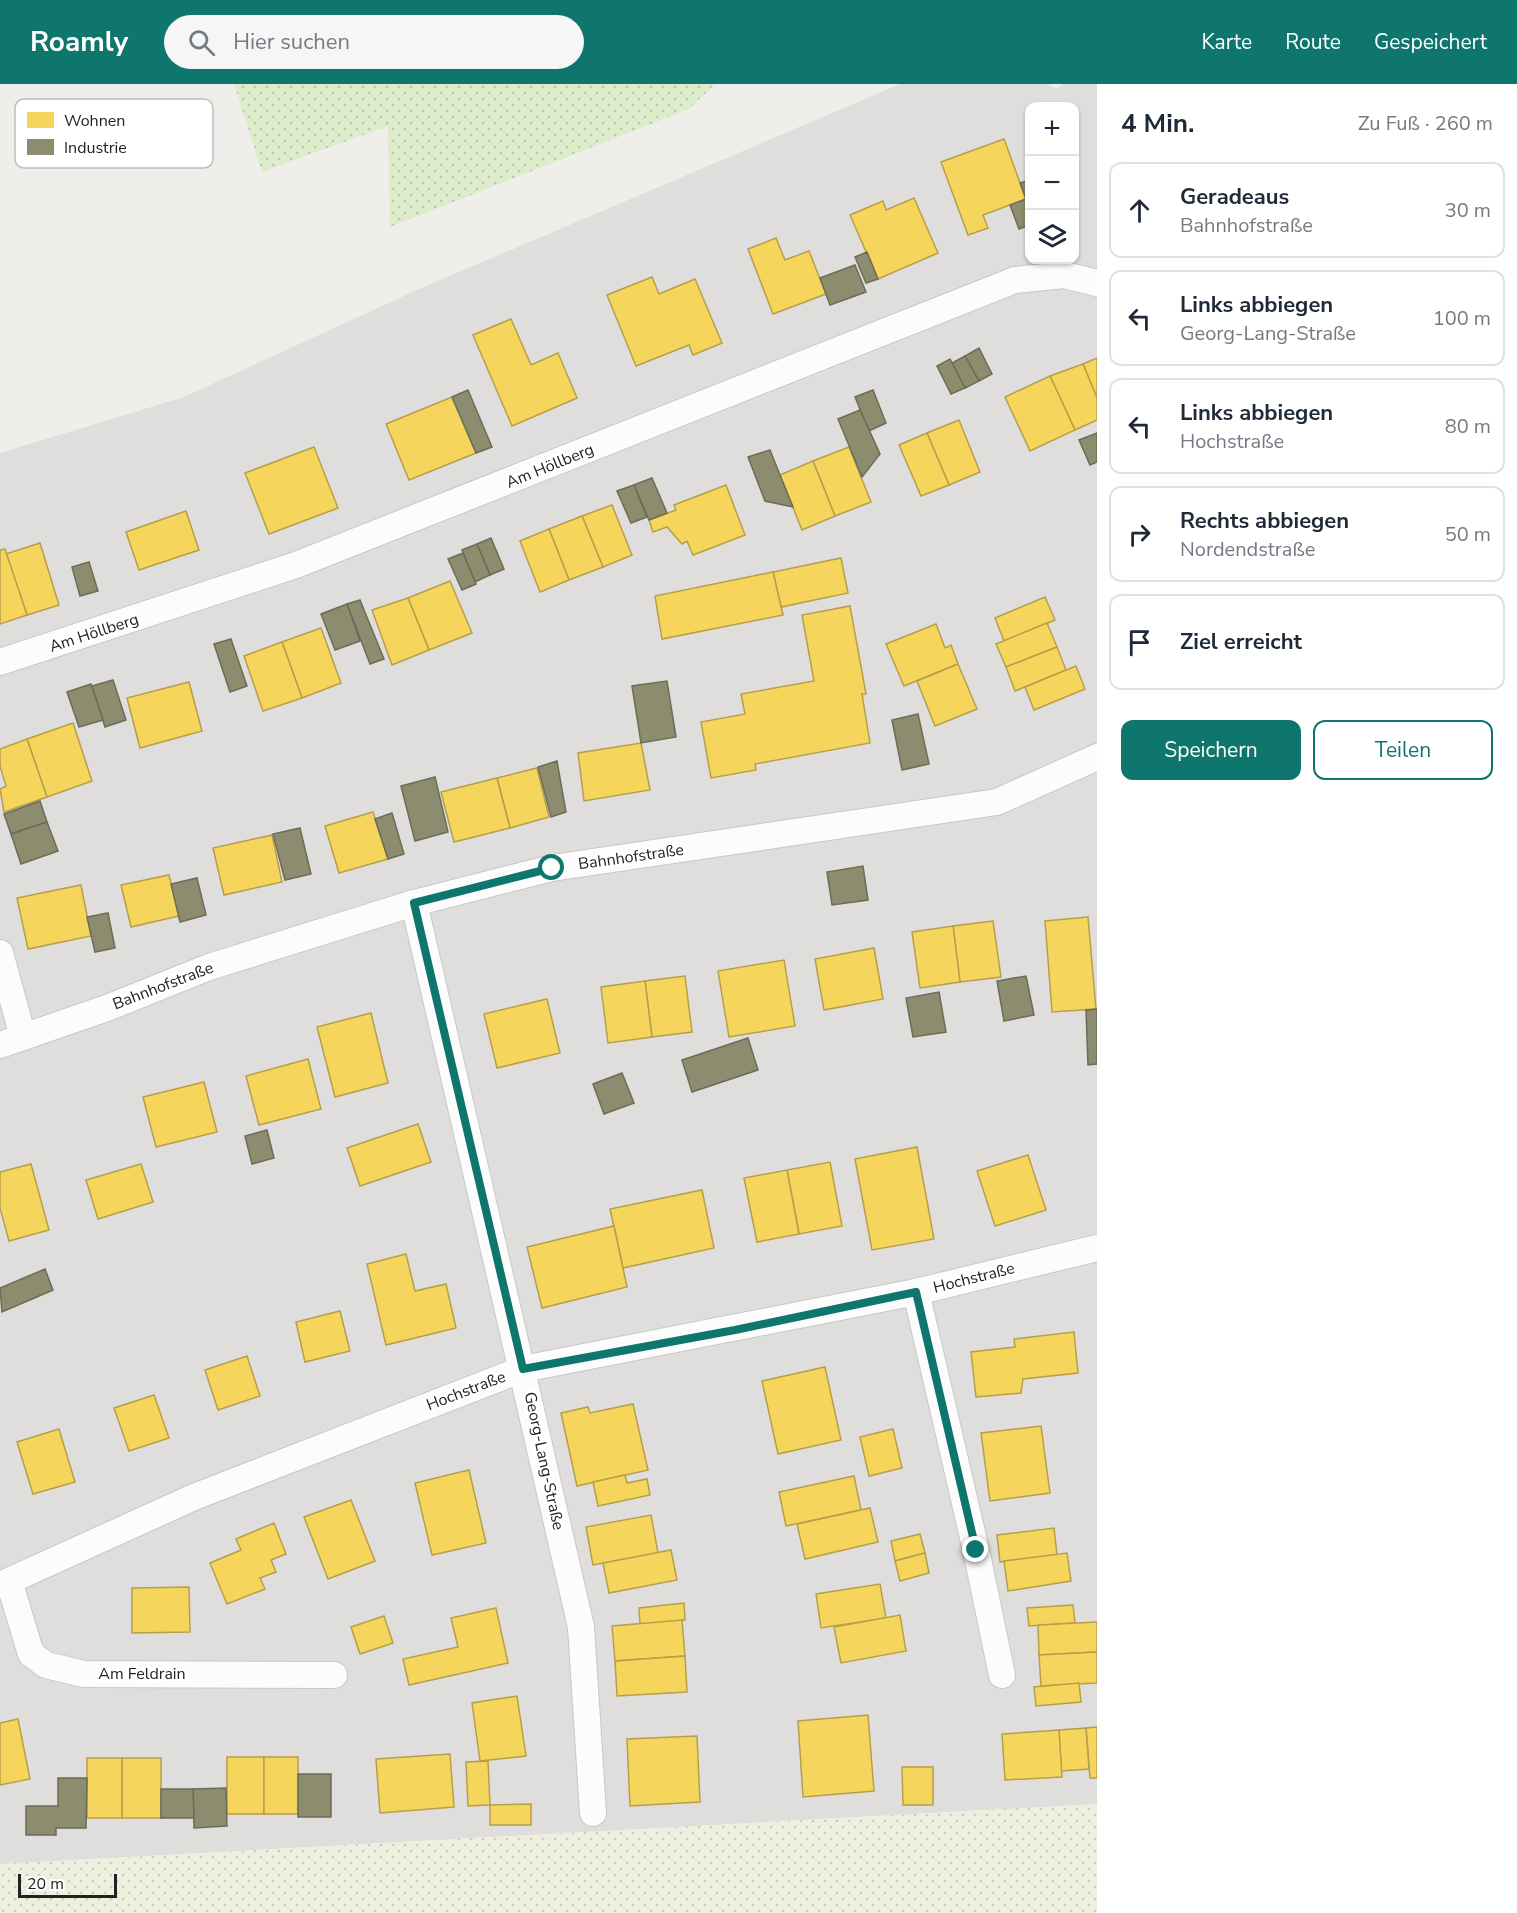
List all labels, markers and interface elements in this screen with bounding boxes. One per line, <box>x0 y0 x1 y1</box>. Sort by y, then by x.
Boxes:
search box <box>164 15 584 69</box>
text: Roamly <box>30 23 128 61</box>
icon: search <box>185 26 218 59</box>
text: Hier suchen <box>233 27 350 57</box>
text: Karte <box>1202 28 1252 56</box>
text: Route <box>1285 28 1341 56</box>
text: Gespeichert <box>1374 28 1487 56</box>
legend <box>15 99 213 168</box>
map controls <box>1025 102 1079 264</box>
button: + <box>1025 102 1079 156</box>
text: 4 Min. <box>1121 106 1194 141</box>
text: Wohnen <box>64 110 125 132</box>
text: Zu Fuß · 260 m <box>1358 110 1493 137</box>
text: Industrie <box>64 137 127 159</box>
button: − <box>1025 156 1079 210</box>
text: Geradeaus <box>1180 182 1289 212</box>
icon: ahead <box>1123 194 1156 227</box>
text: 30 m <box>1445 197 1491 224</box>
button: layers <box>1025 210 1079 264</box>
text: Bahnhofstraße <box>1180 212 1313 239</box>
text: Links abbiegen <box>1180 290 1333 320</box>
icon: left <box>1123 302 1156 335</box>
text: 100 m <box>1433 305 1491 332</box>
text: Georg-Lang-Straße <box>1180 320 1356 347</box>
text: Links abbiegen <box>1180 398 1333 428</box>
icon: left <box>1123 410 1156 443</box>
text: 80 m <box>1445 413 1491 440</box>
text: Hochstraße <box>1180 428 1284 455</box>
street label: Am Höllberg <box>503 438 597 494</box>
text: Rechts abbiegen <box>1180 506 1349 536</box>
icon: right <box>1123 518 1156 551</box>
text: 50 m <box>1445 521 1491 548</box>
text: Nordendstraße <box>1180 536 1315 563</box>
street label: Am Höllberg <box>46 608 142 658</box>
icon: arrive <box>1123 626 1156 659</box>
text: Ziel erreicht <box>1180 627 1302 657</box>
button: Speichern <box>1121 720 1301 780</box>
button: Teilen <box>1313 720 1493 780</box>
street label: Bahnhofstraße <box>577 839 685 875</box>
route start <box>538 854 564 880</box>
street label: Bahnhofstraße <box>109 957 217 1015</box>
street label: Hochstraße <box>931 1257 1017 1299</box>
street label: Hochstraße <box>423 1366 509 1416</box>
street label: Georg-Lang-Straße <box>519 1390 569 1532</box>
route end <box>962 1536 988 1562</box>
street label: Am Feldrain <box>98 1663 186 1685</box>
scale bar <box>18 1871 117 1898</box>
text: 20 m <box>27 1873 64 1895</box>

